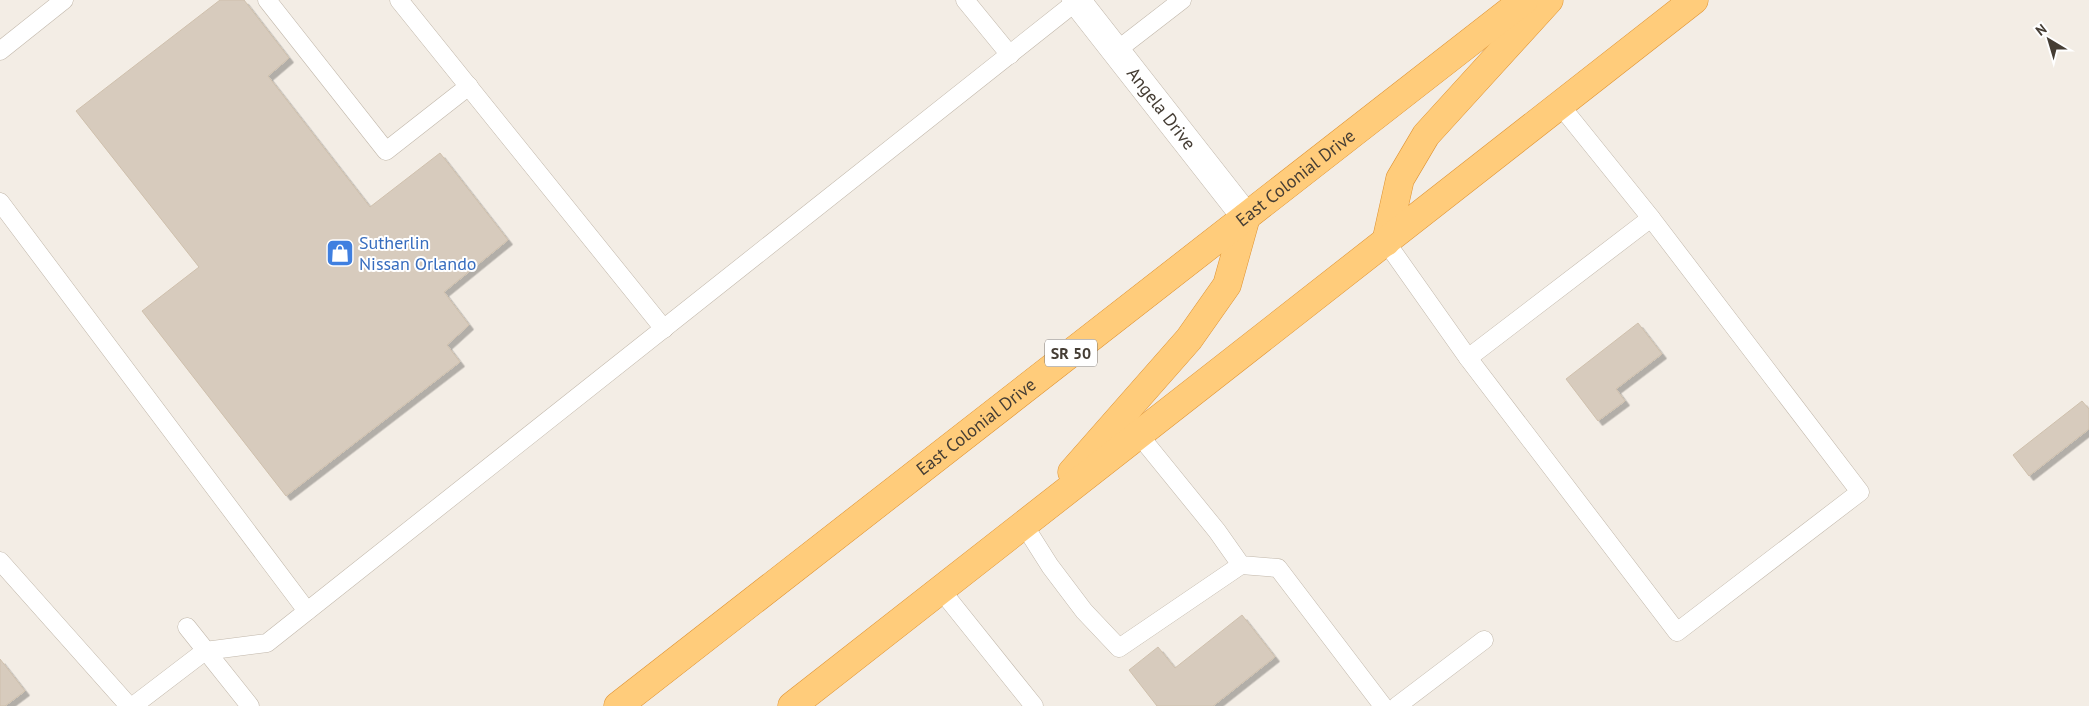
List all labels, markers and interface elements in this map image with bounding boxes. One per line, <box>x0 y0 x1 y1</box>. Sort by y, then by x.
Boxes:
north arrow <box>2024 15 2074 65</box>
text: N <box>2032 20 2050 40</box>
street label: Angela Drive <box>1122 62 1201 154</box>
street label: East Colonial Drive <box>1231 124 1360 231</box>
place label: Sutherlin Nissan Orlando <box>359 231 476 275</box>
shop icon: Sutherlin Nissan Orlando <box>325 238 355 268</box>
road number: SR 50 <box>1045 339 1097 366</box>
street label: East Colonial Drive <box>911 373 1040 480</box>

